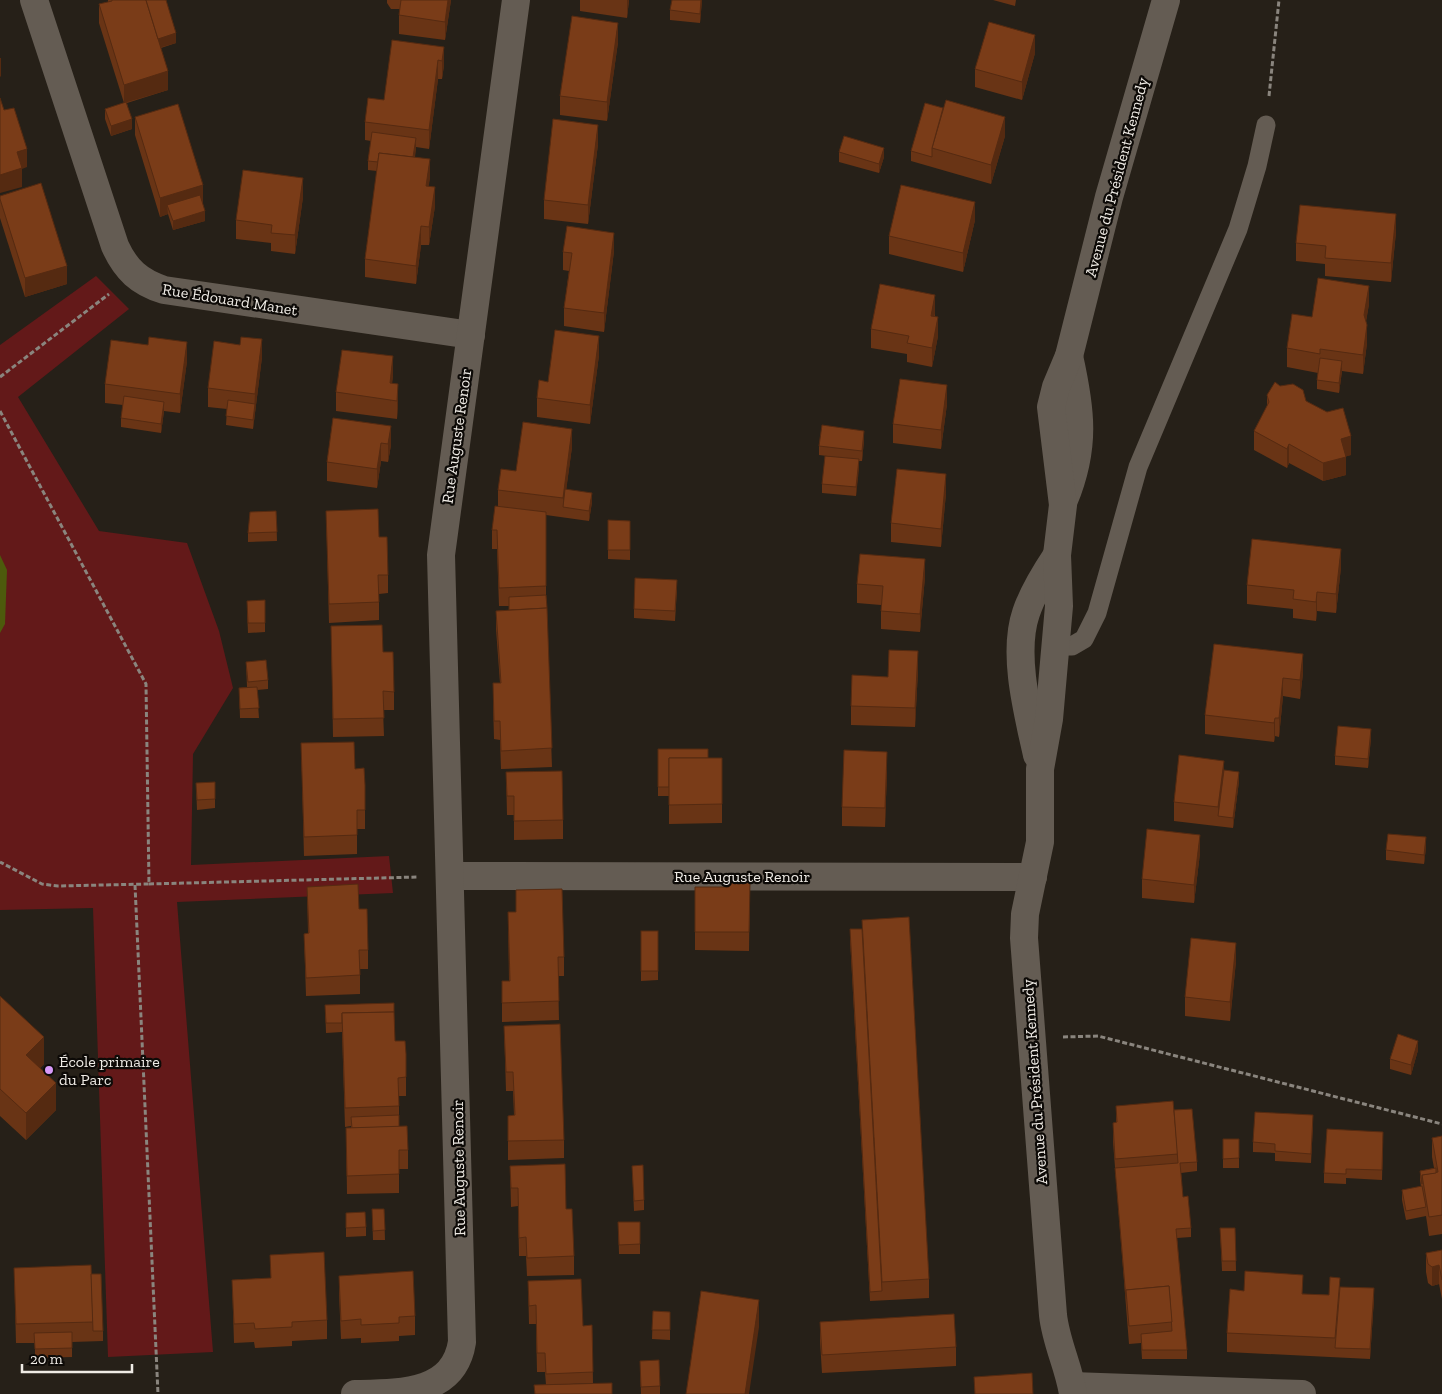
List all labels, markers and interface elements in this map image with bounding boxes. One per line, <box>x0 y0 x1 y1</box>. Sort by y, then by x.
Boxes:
street label: Avenue du Président Kennedy <box>1081 74 1153 279</box>
street label: Rue Édouard Manet <box>161 279 299 320</box>
street label: Rue Auguste Renoir <box>438 367 475 505</box>
street label: Rue Auguste Renoir <box>674 867 810 886</box>
street label: Avenue du Président Kennedy <box>1018 978 1051 1185</box>
place label: École primaire du Parc <box>59 1052 160 1089</box>
marker: École primaire du Parc <box>43 1064 55 1076</box>
street label: Rue Auguste Renoir <box>448 1099 469 1236</box>
scale bar <box>22 1342 132 1374</box>
text: 20 m <box>30 1350 63 1368</box>

